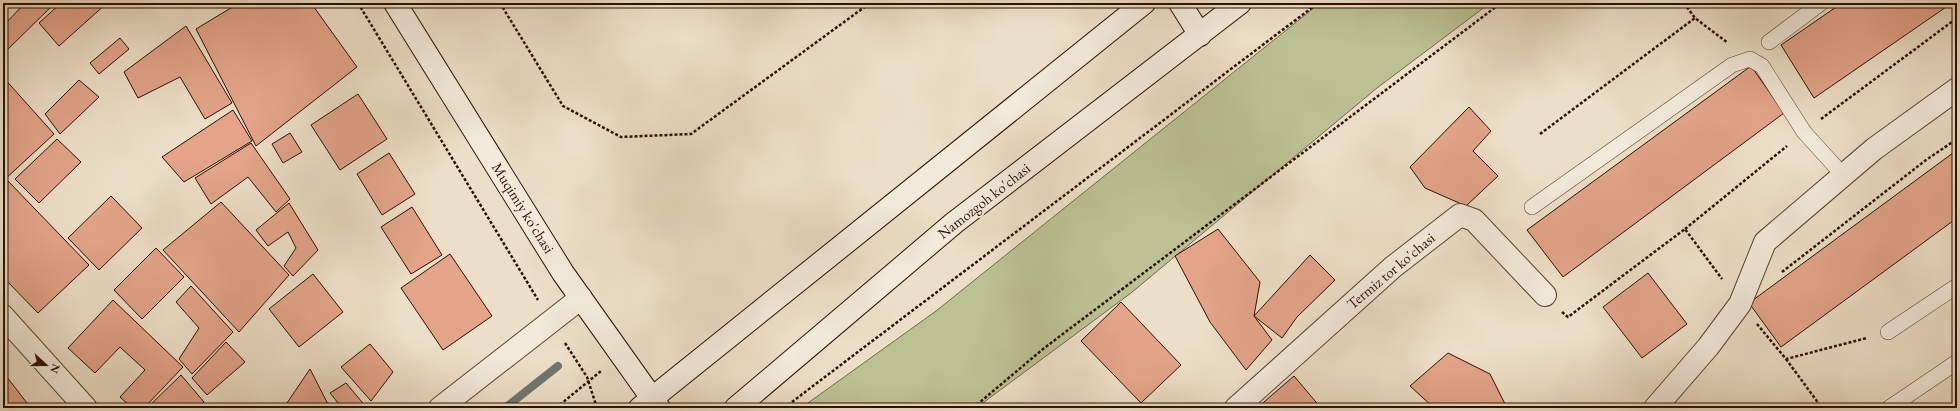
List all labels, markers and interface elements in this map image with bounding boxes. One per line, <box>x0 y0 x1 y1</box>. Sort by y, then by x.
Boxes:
street label: Namozgoh ko'chasi <box>933 158 1034 243</box>
street label: Muqimiy ko'chasi <box>488 159 559 257</box>
street label: Termiz tor ko'chasi <box>1343 228 1439 313</box>
north arrow <box>26 345 66 385</box>
text: N <box>47 362 63 375</box>

